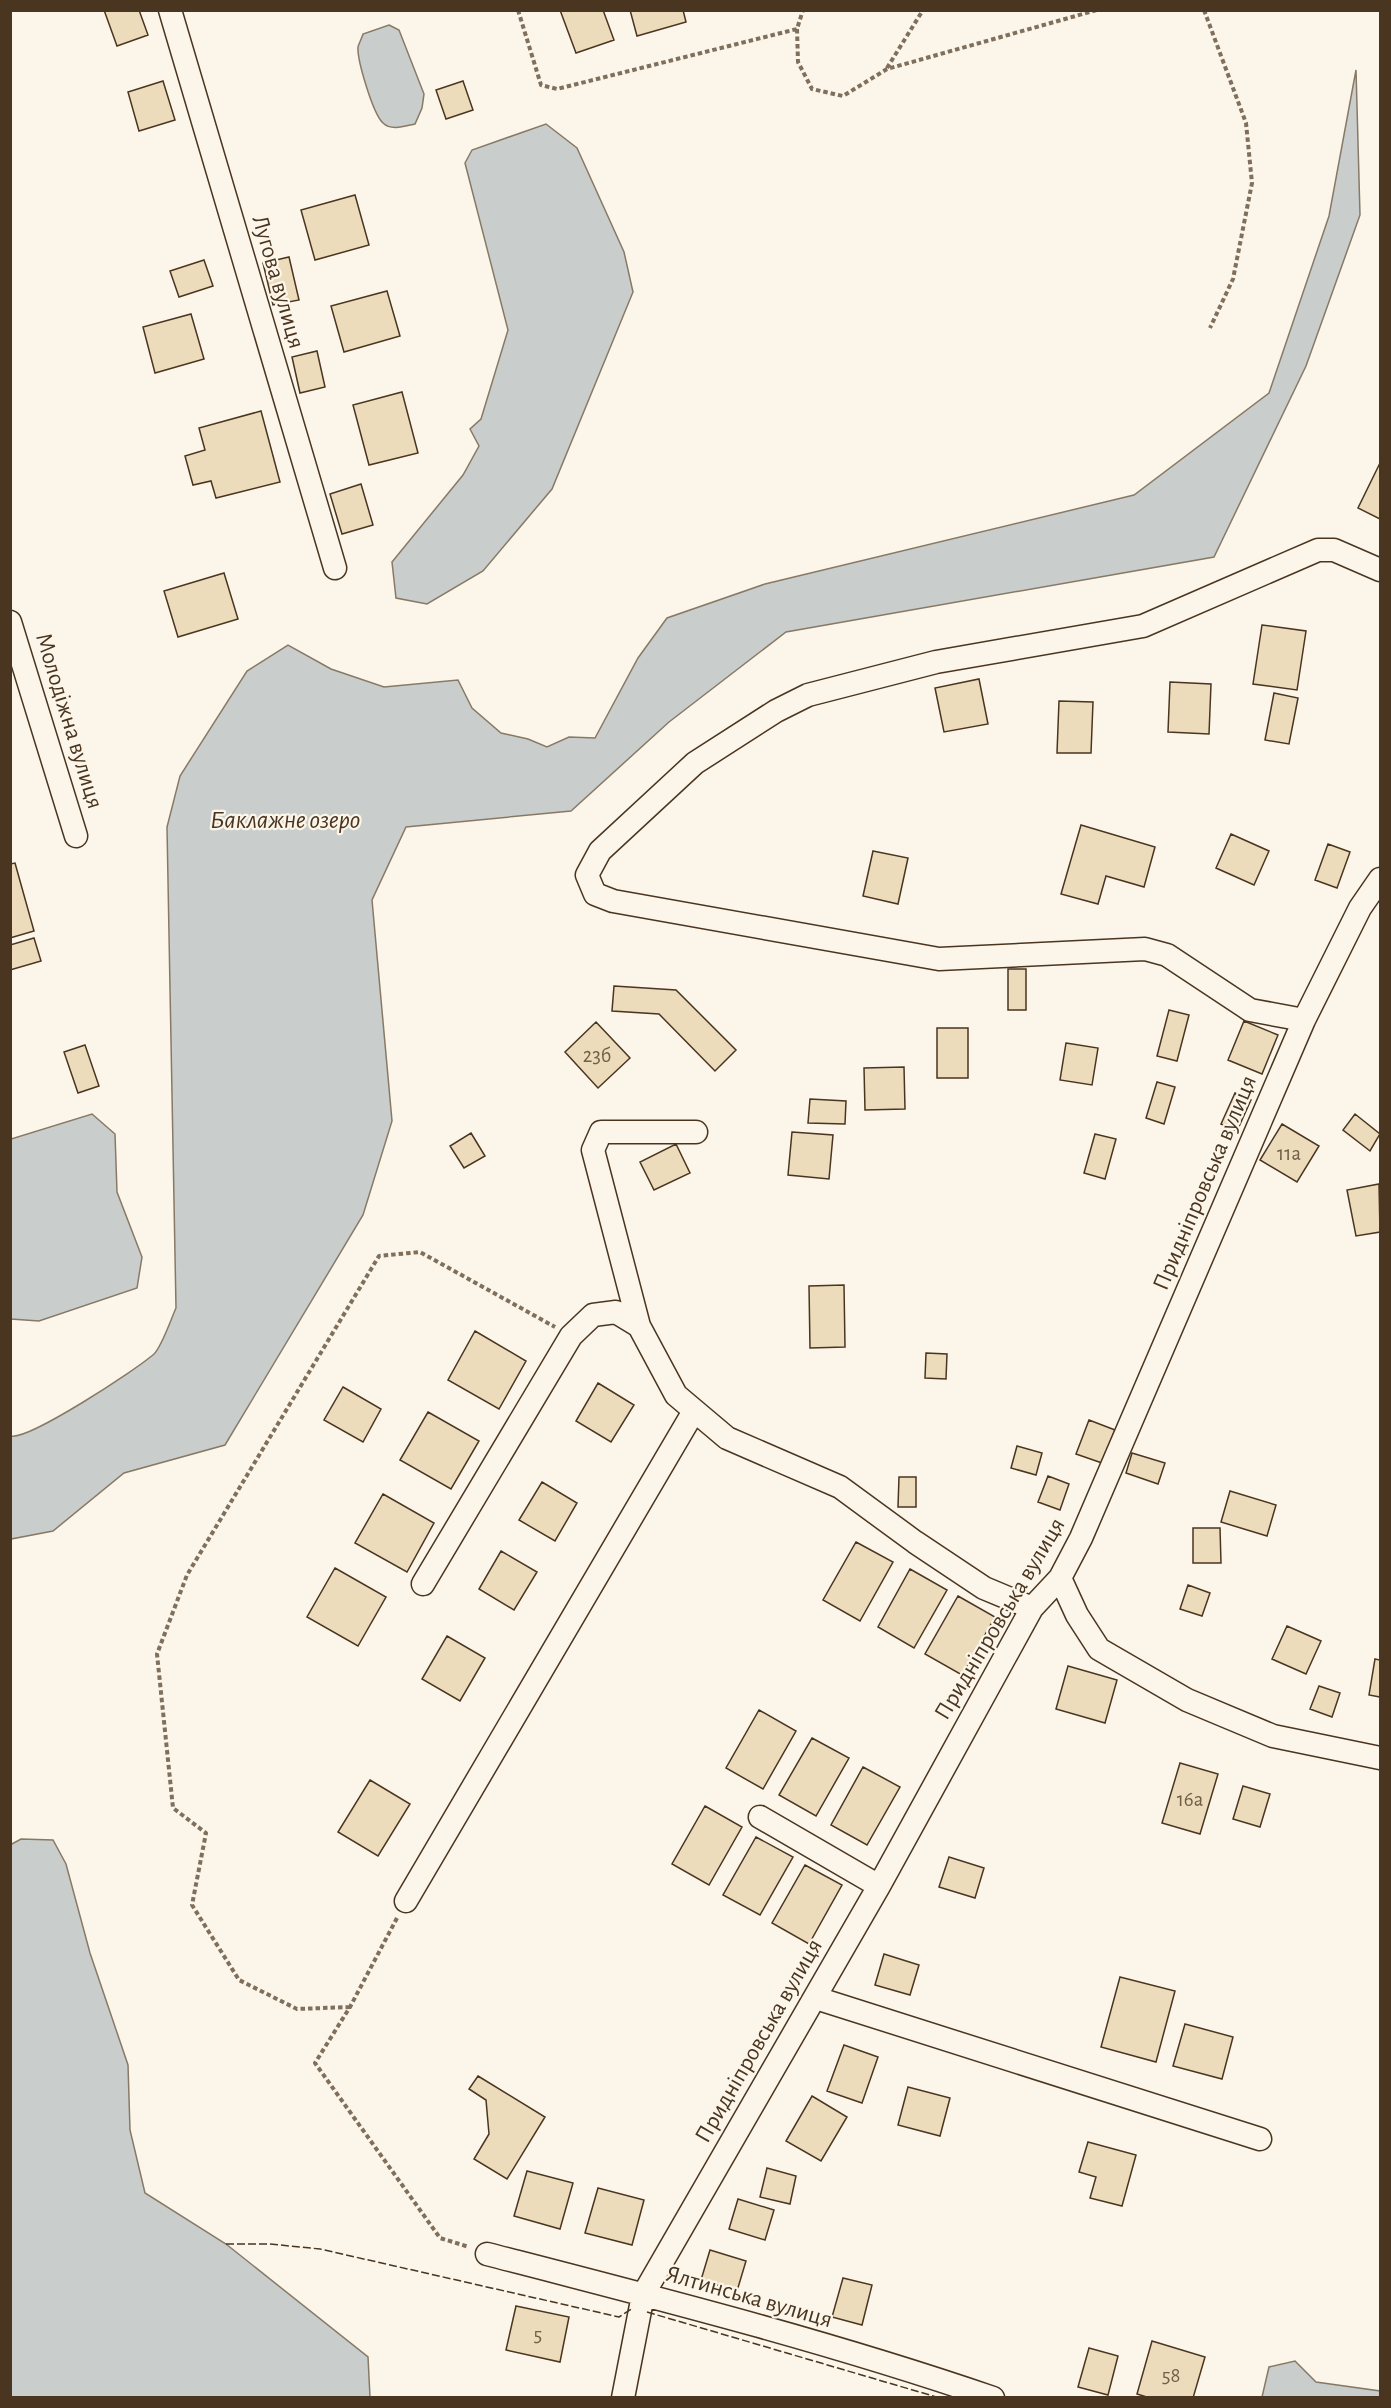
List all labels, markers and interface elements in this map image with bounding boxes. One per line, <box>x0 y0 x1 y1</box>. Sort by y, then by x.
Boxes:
street label: Лугова вулиця <box>248 213 308 351</box>
street label: Молодіжна вулиця <box>31 630 107 812</box>
water label: Баклажне озеро <box>210 807 360 833</box>
house number: 23б <box>583 1045 611 1066</box>
street label: Придніпровська вулиця <box>1149 1072 1261 1294</box>
house number: 11а <box>1277 1143 1301 1164</box>
street label: Придніпровська вулиця <box>930 1514 1070 1724</box>
house number: 16а <box>1177 1789 1204 1810</box>
street label: Придніпровська вулиця <box>691 1935 827 2147</box>
street label: Ялтинська вулиця <box>663 2262 835 2332</box>
house number: 5 <box>534 2324 542 2345</box>
house number: 58 <box>1162 2365 1180 2386</box>

